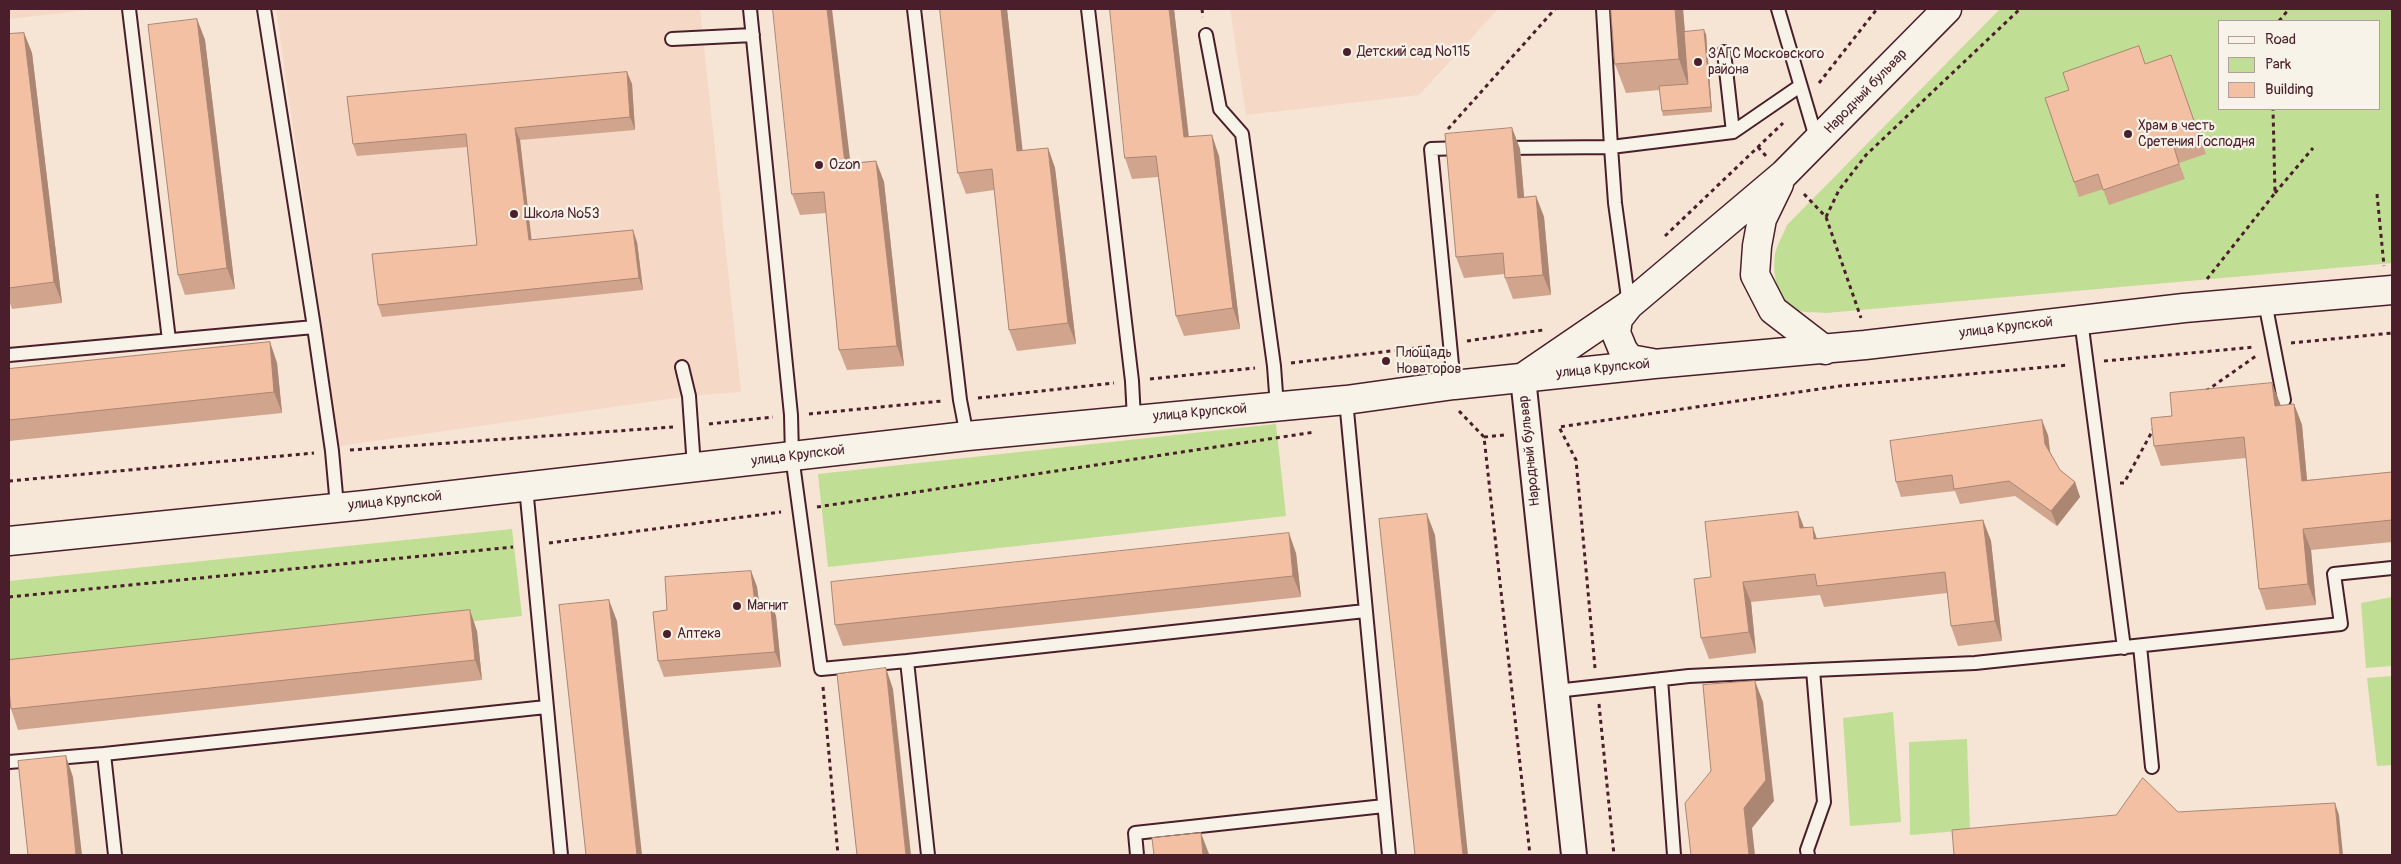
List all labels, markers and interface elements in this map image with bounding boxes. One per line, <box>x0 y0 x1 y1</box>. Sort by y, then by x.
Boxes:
legend <box>2218 20 2381 110</box>
text: Road <box>2265 30 2296 49</box>
place label: Детский сад №115 <box>1357 44 1470 60</box>
marker: Детский сад №115 <box>1341 46 1353 58</box>
place label: ЗАГС Московского района <box>1708 46 1824 78</box>
street label: Народный бульвар <box>1821 46 1911 138</box>
text: Park <box>2265 55 2291 74</box>
marker: ЗАГС Московского района <box>1692 56 1704 68</box>
text: Building <box>2265 80 2313 99</box>
place label: Храм в честь Сретения Господня <box>2138 118 2255 150</box>
marker: Храм в честь Сретения Господня <box>2122 128 2134 140</box>
place label: Ozon <box>829 157 860 173</box>
marker: Ozon <box>813 159 825 171</box>
place label: Школа №53 <box>524 206 599 222</box>
marker: Школа №53 <box>508 208 520 220</box>
street label: улица Крупской <box>1958 314 2054 342</box>
place label: Площадь Новаторов <box>1396 345 1461 378</box>
marker: Площадь Новаторов <box>1380 355 1392 367</box>
street label: улица Крупской <box>1555 356 1651 382</box>
street label: Народный бульвар <box>1516 395 1544 507</box>
street label: улица Крупской <box>1152 401 1248 425</box>
street label: улица Крупской <box>750 442 846 470</box>
street label: улица Крупской <box>347 488 443 514</box>
place label: Магнит <box>747 598 789 614</box>
marker: Магнит <box>731 600 743 612</box>
place label: Аптека <box>677 626 721 642</box>
marker: Аптека <box>661 628 673 640</box>

